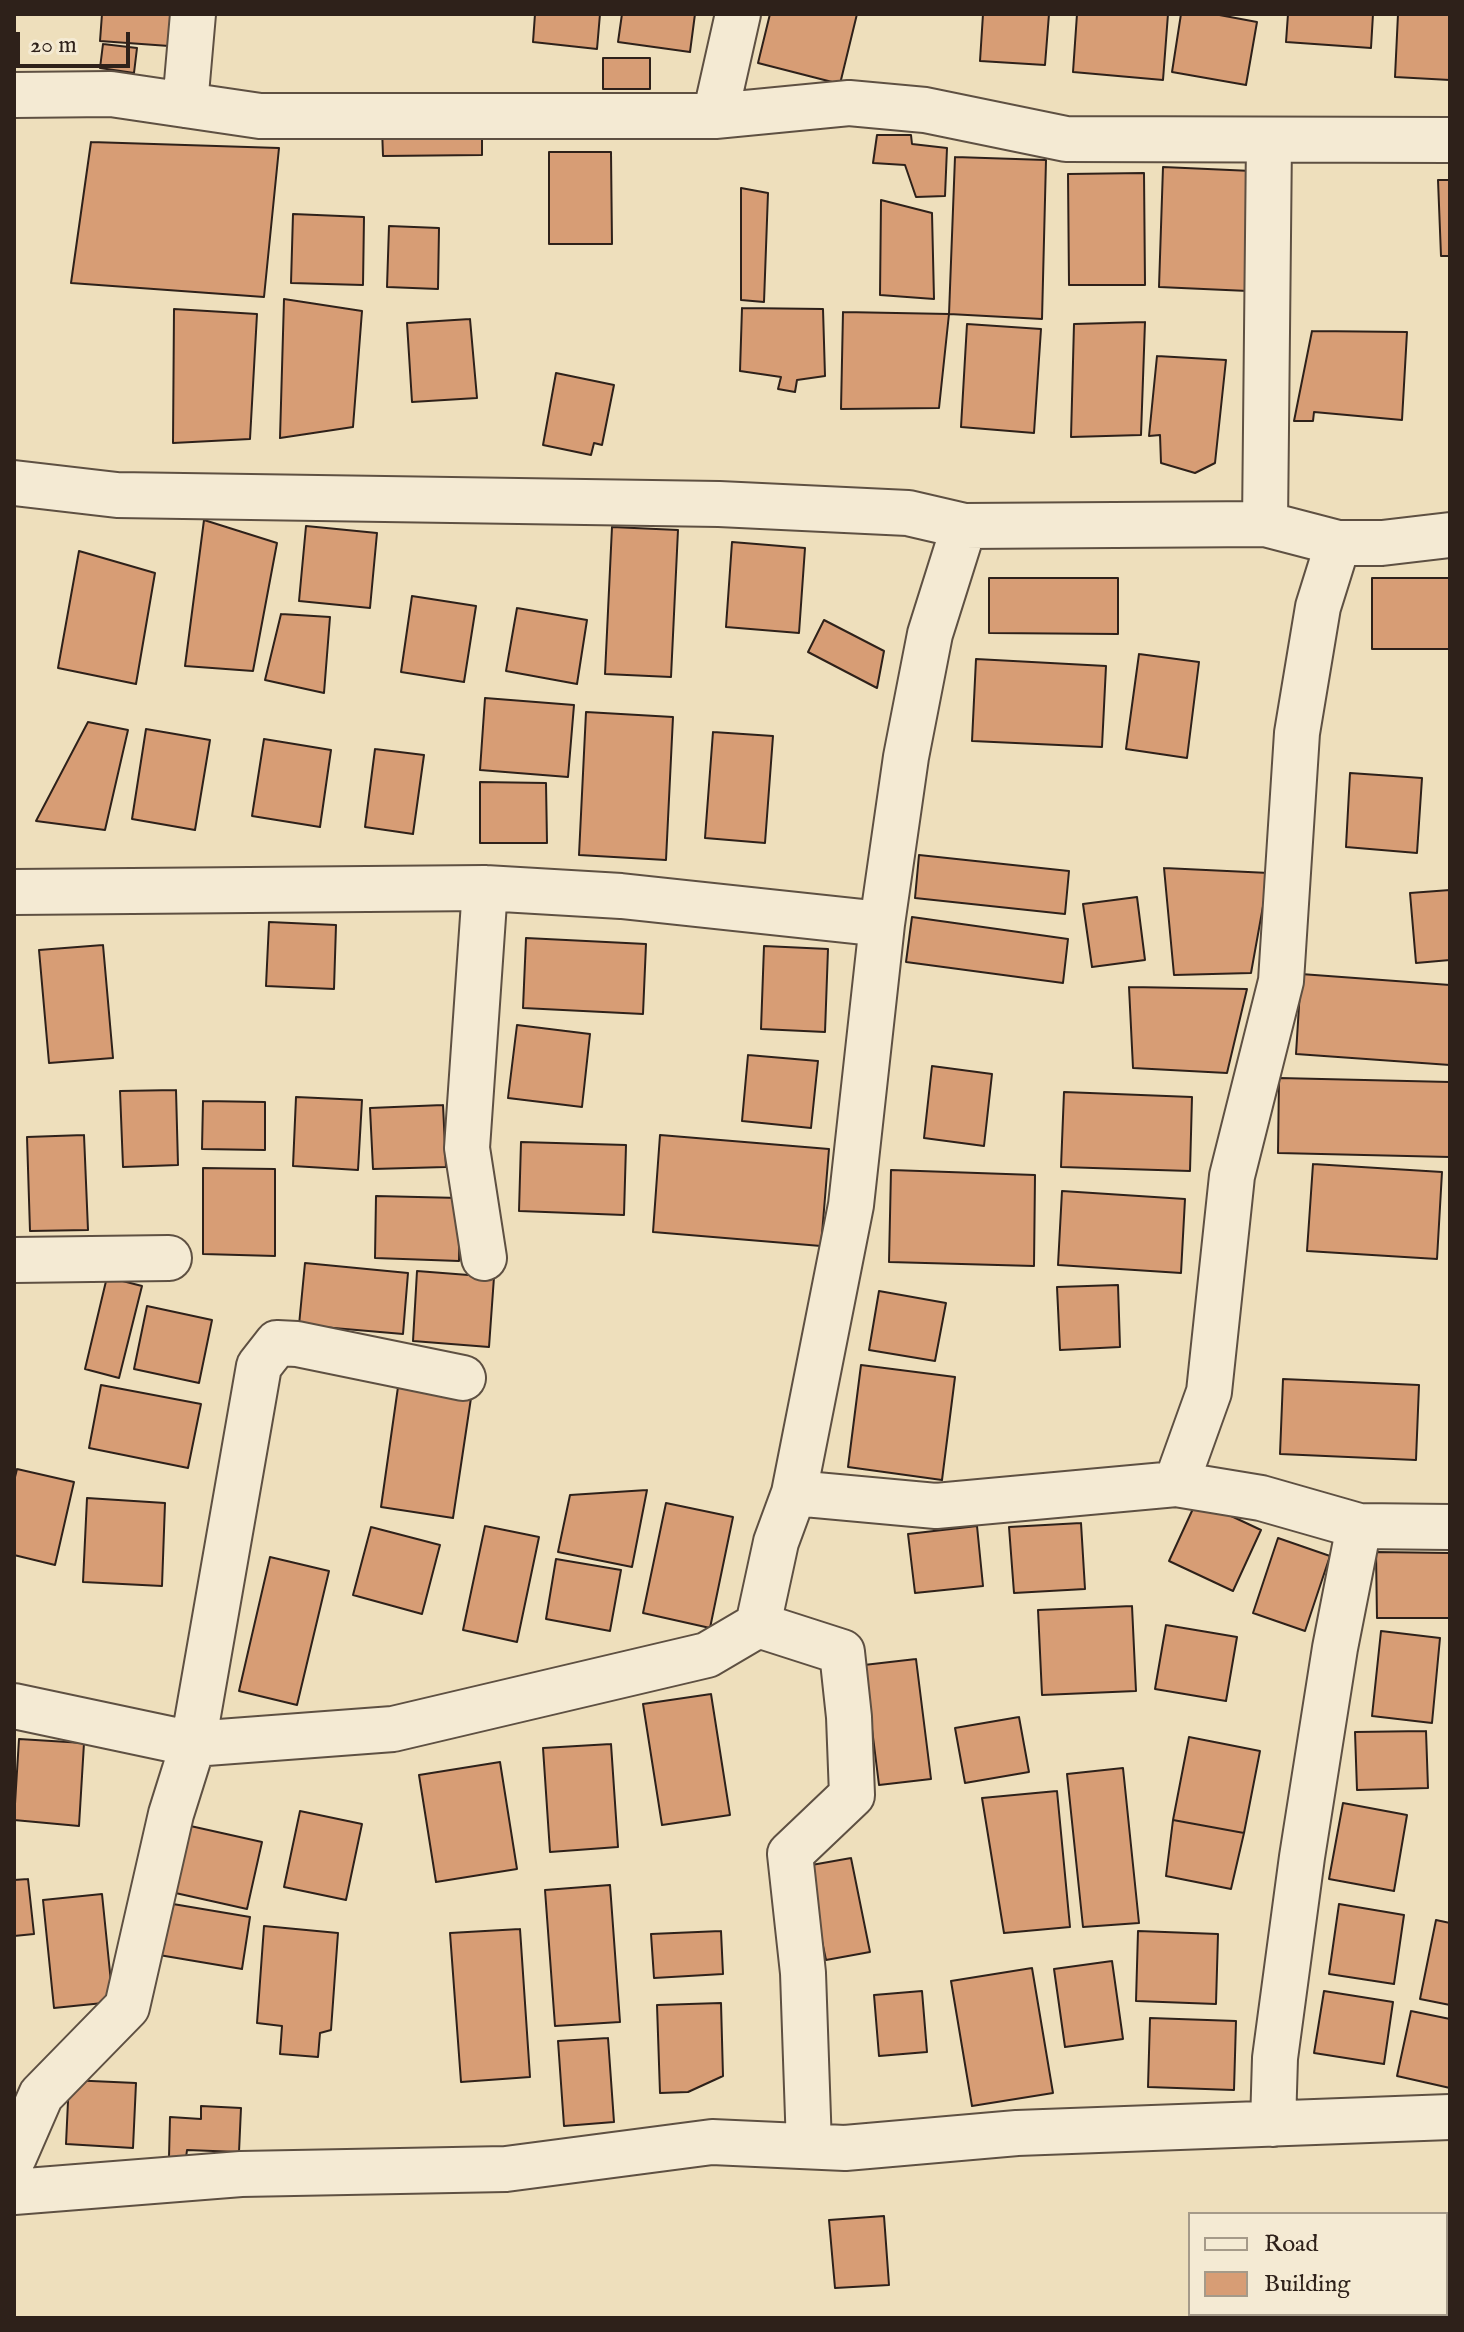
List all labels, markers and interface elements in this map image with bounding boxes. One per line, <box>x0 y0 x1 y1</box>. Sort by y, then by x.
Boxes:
scale bar <box>20 16 134 66</box>
text: 20 m <box>30 30 77 61</box>
legend <box>1188 2212 1448 2316</box>
text: Road <box>1264 2229 1318 2260</box>
text: Building <box>1264 2269 1350 2300</box>

